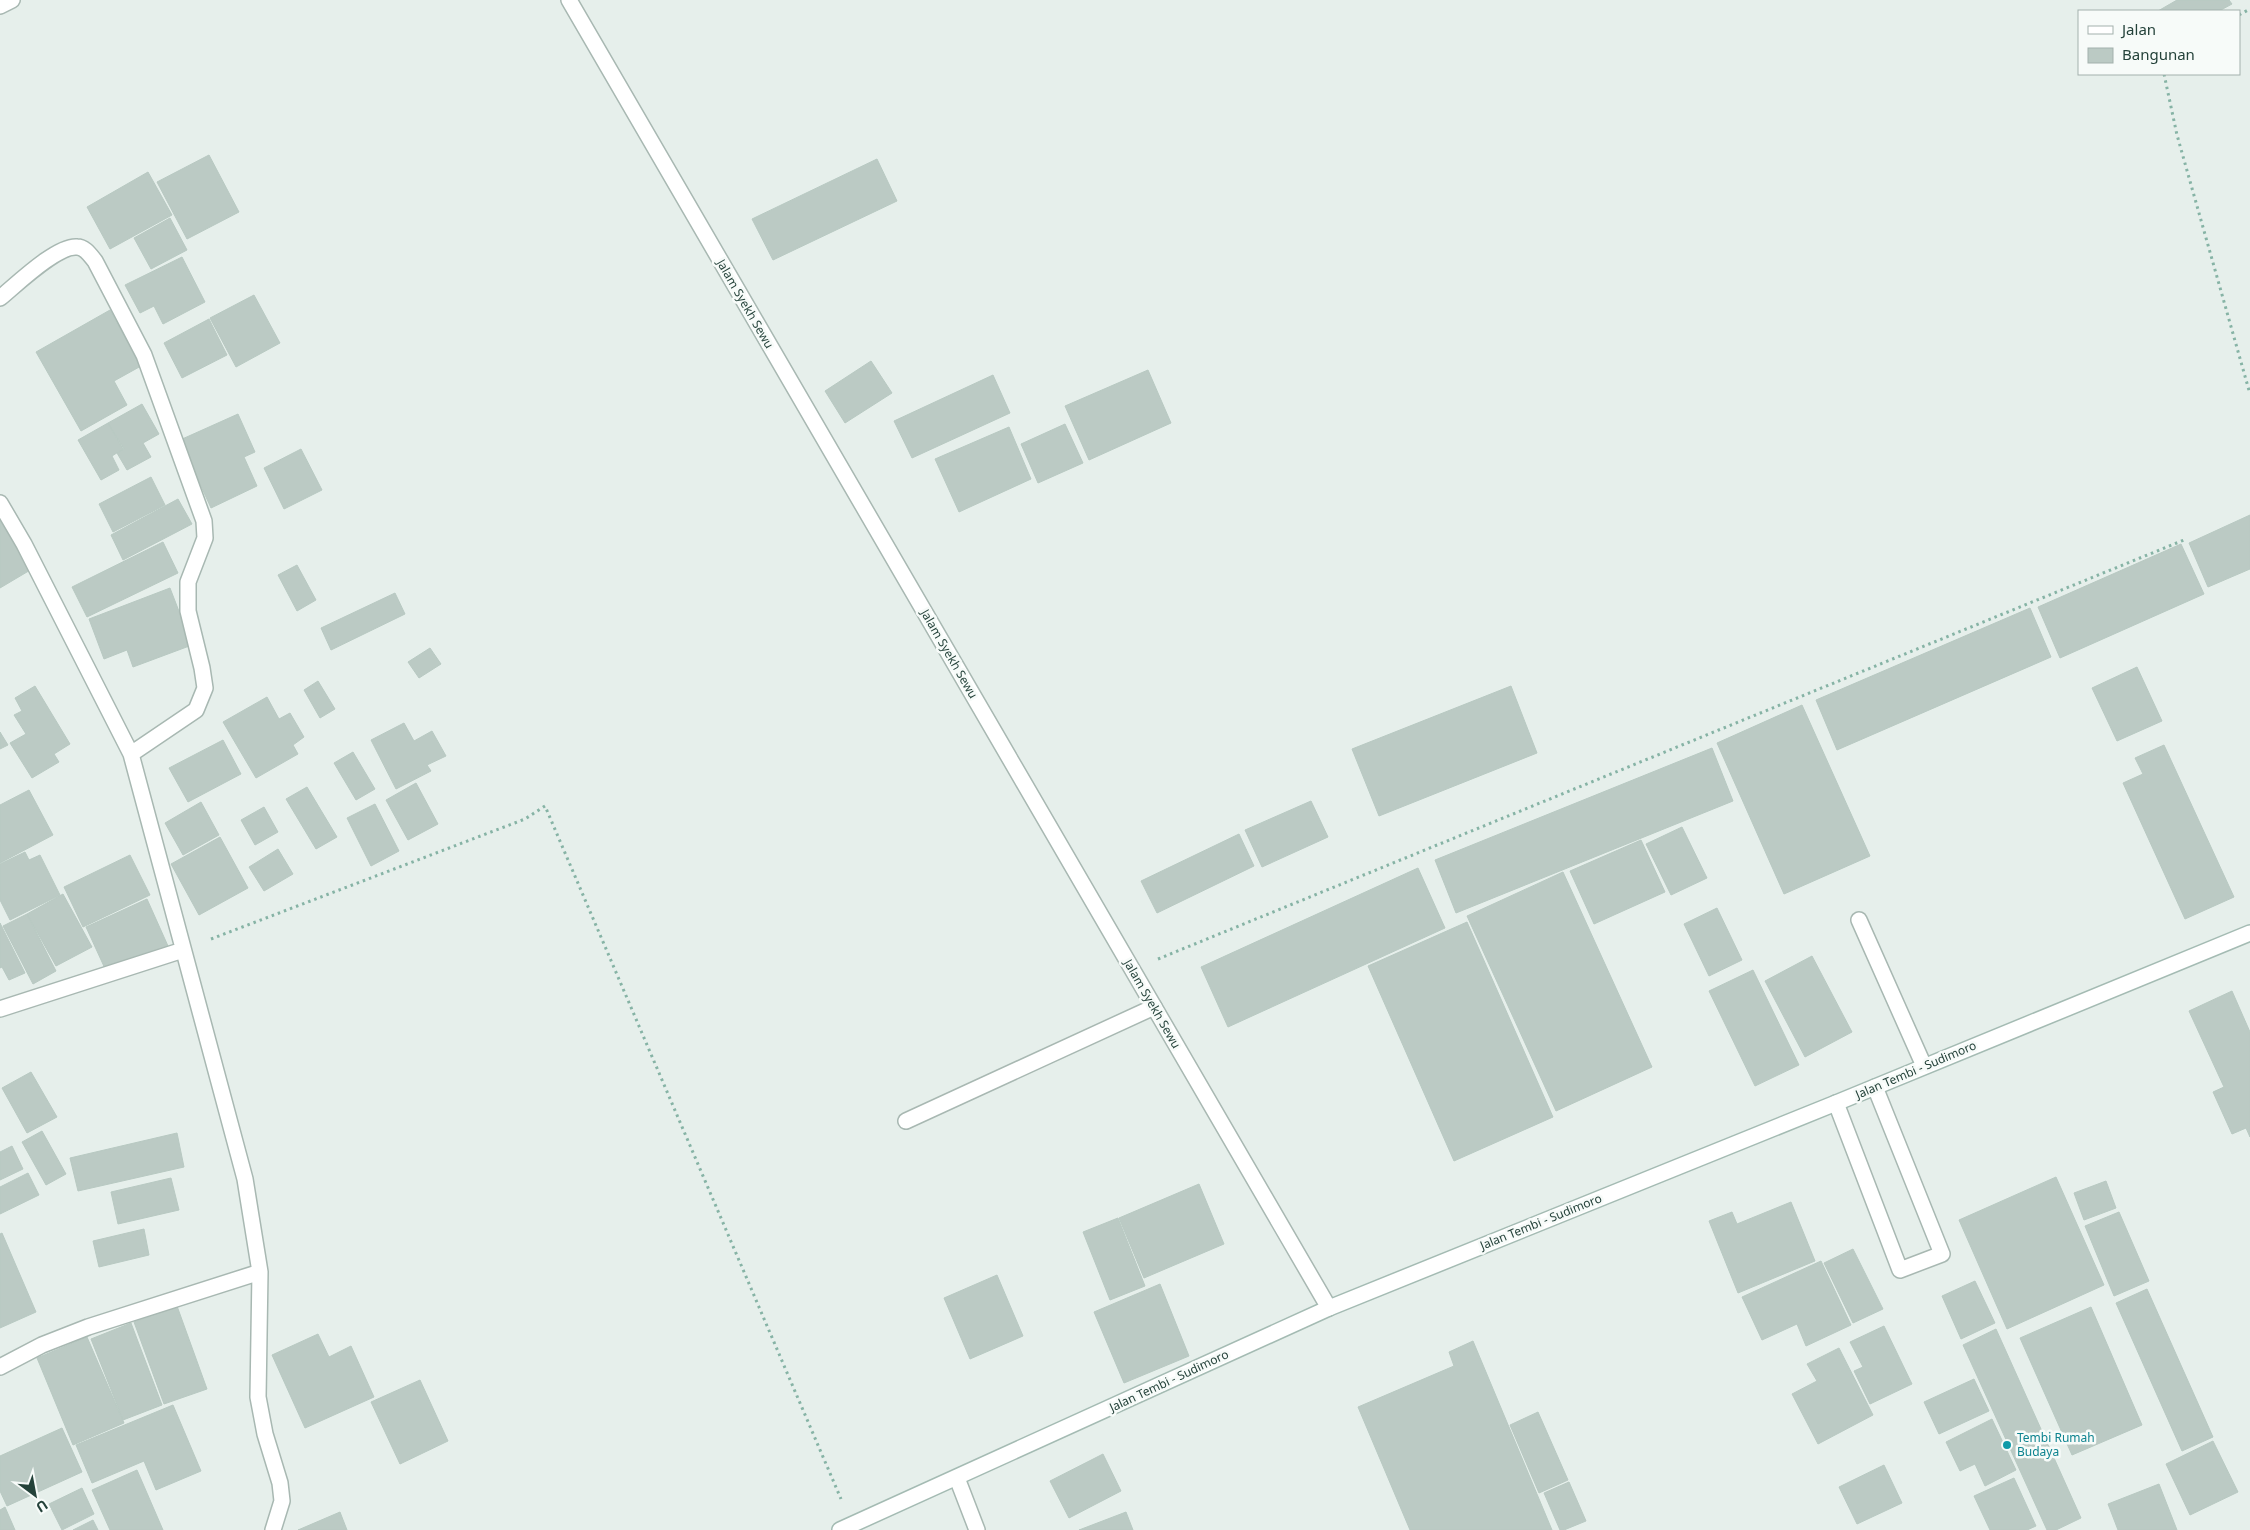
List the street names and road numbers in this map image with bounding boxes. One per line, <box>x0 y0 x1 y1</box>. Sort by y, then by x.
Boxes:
street label: Jalam Syekh Sewu <box>712 255 778 352</box>
street label: Jalam Syekh Sewu <box>916 605 982 702</box>
street label: Jalam Syekh Sewu <box>1119 955 1185 1052</box>
street label: Jalan Tembi - Sudimoro <box>1852 1036 1979 1103</box>
street label: Jalan Tembi - Sudimoro <box>1477 1189 1604 1254</box>
street label: Jalan Tembi - Sudimoro <box>1106 1345 1231 1416</box>

